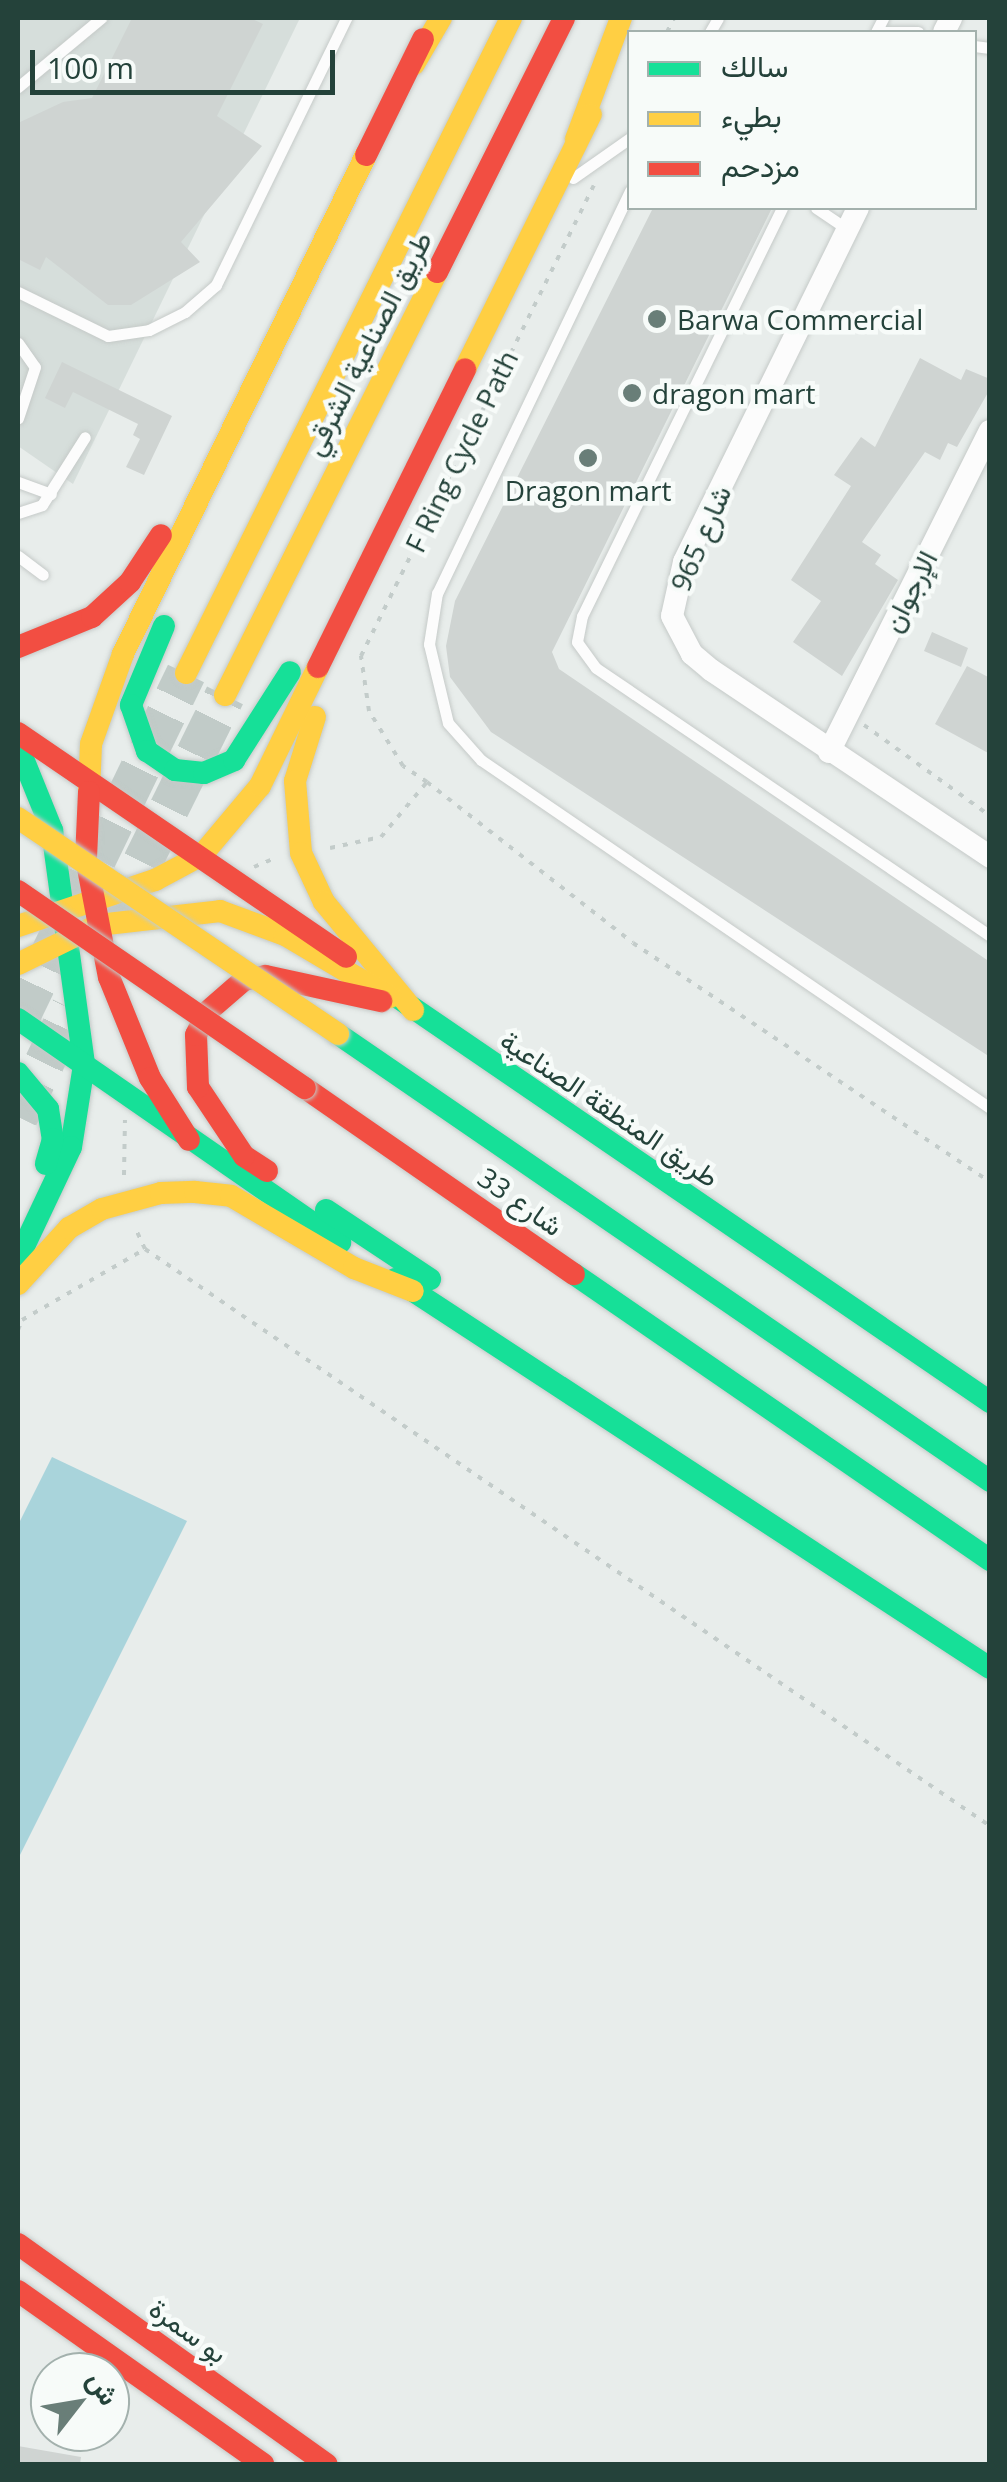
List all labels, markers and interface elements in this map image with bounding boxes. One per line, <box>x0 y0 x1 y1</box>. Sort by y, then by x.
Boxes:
scale bar <box>35 30 340 92</box>
legend <box>627 30 977 210</box>
text: سالك <box>721 45 788 86</box>
text: 100 m <box>47 47 134 88</box>
text: بطيء <box>721 95 782 136</box>
text: مزدحم <box>721 145 800 186</box>
street label: طريق الصناعية الشرقي <box>296 225 438 461</box>
place label: Barwa Commercial <box>677 302 923 336</box>
marker: Barwa Commercial <box>646 308 668 330</box>
street label: F Ring Cycle Path <box>398 345 524 557</box>
place label: dragon mart <box>652 376 816 410</box>
marker: dragon mart <box>621 382 643 404</box>
marker: Dragon mart <box>577 447 599 469</box>
place label: Dragon mart <box>505 473 671 507</box>
street label: شارع 965 <box>663 480 737 596</box>
street label: الإرجوان <box>874 545 944 637</box>
street label: طريق المنطقة الصناعية <box>494 1023 726 1193</box>
street label: شارع 33 <box>472 1160 570 1242</box>
street label: بو سمرة <box>144 2291 234 2369</box>
north arrow <box>30 2352 130 2452</box>
text: ش <box>79 2363 129 2412</box>

